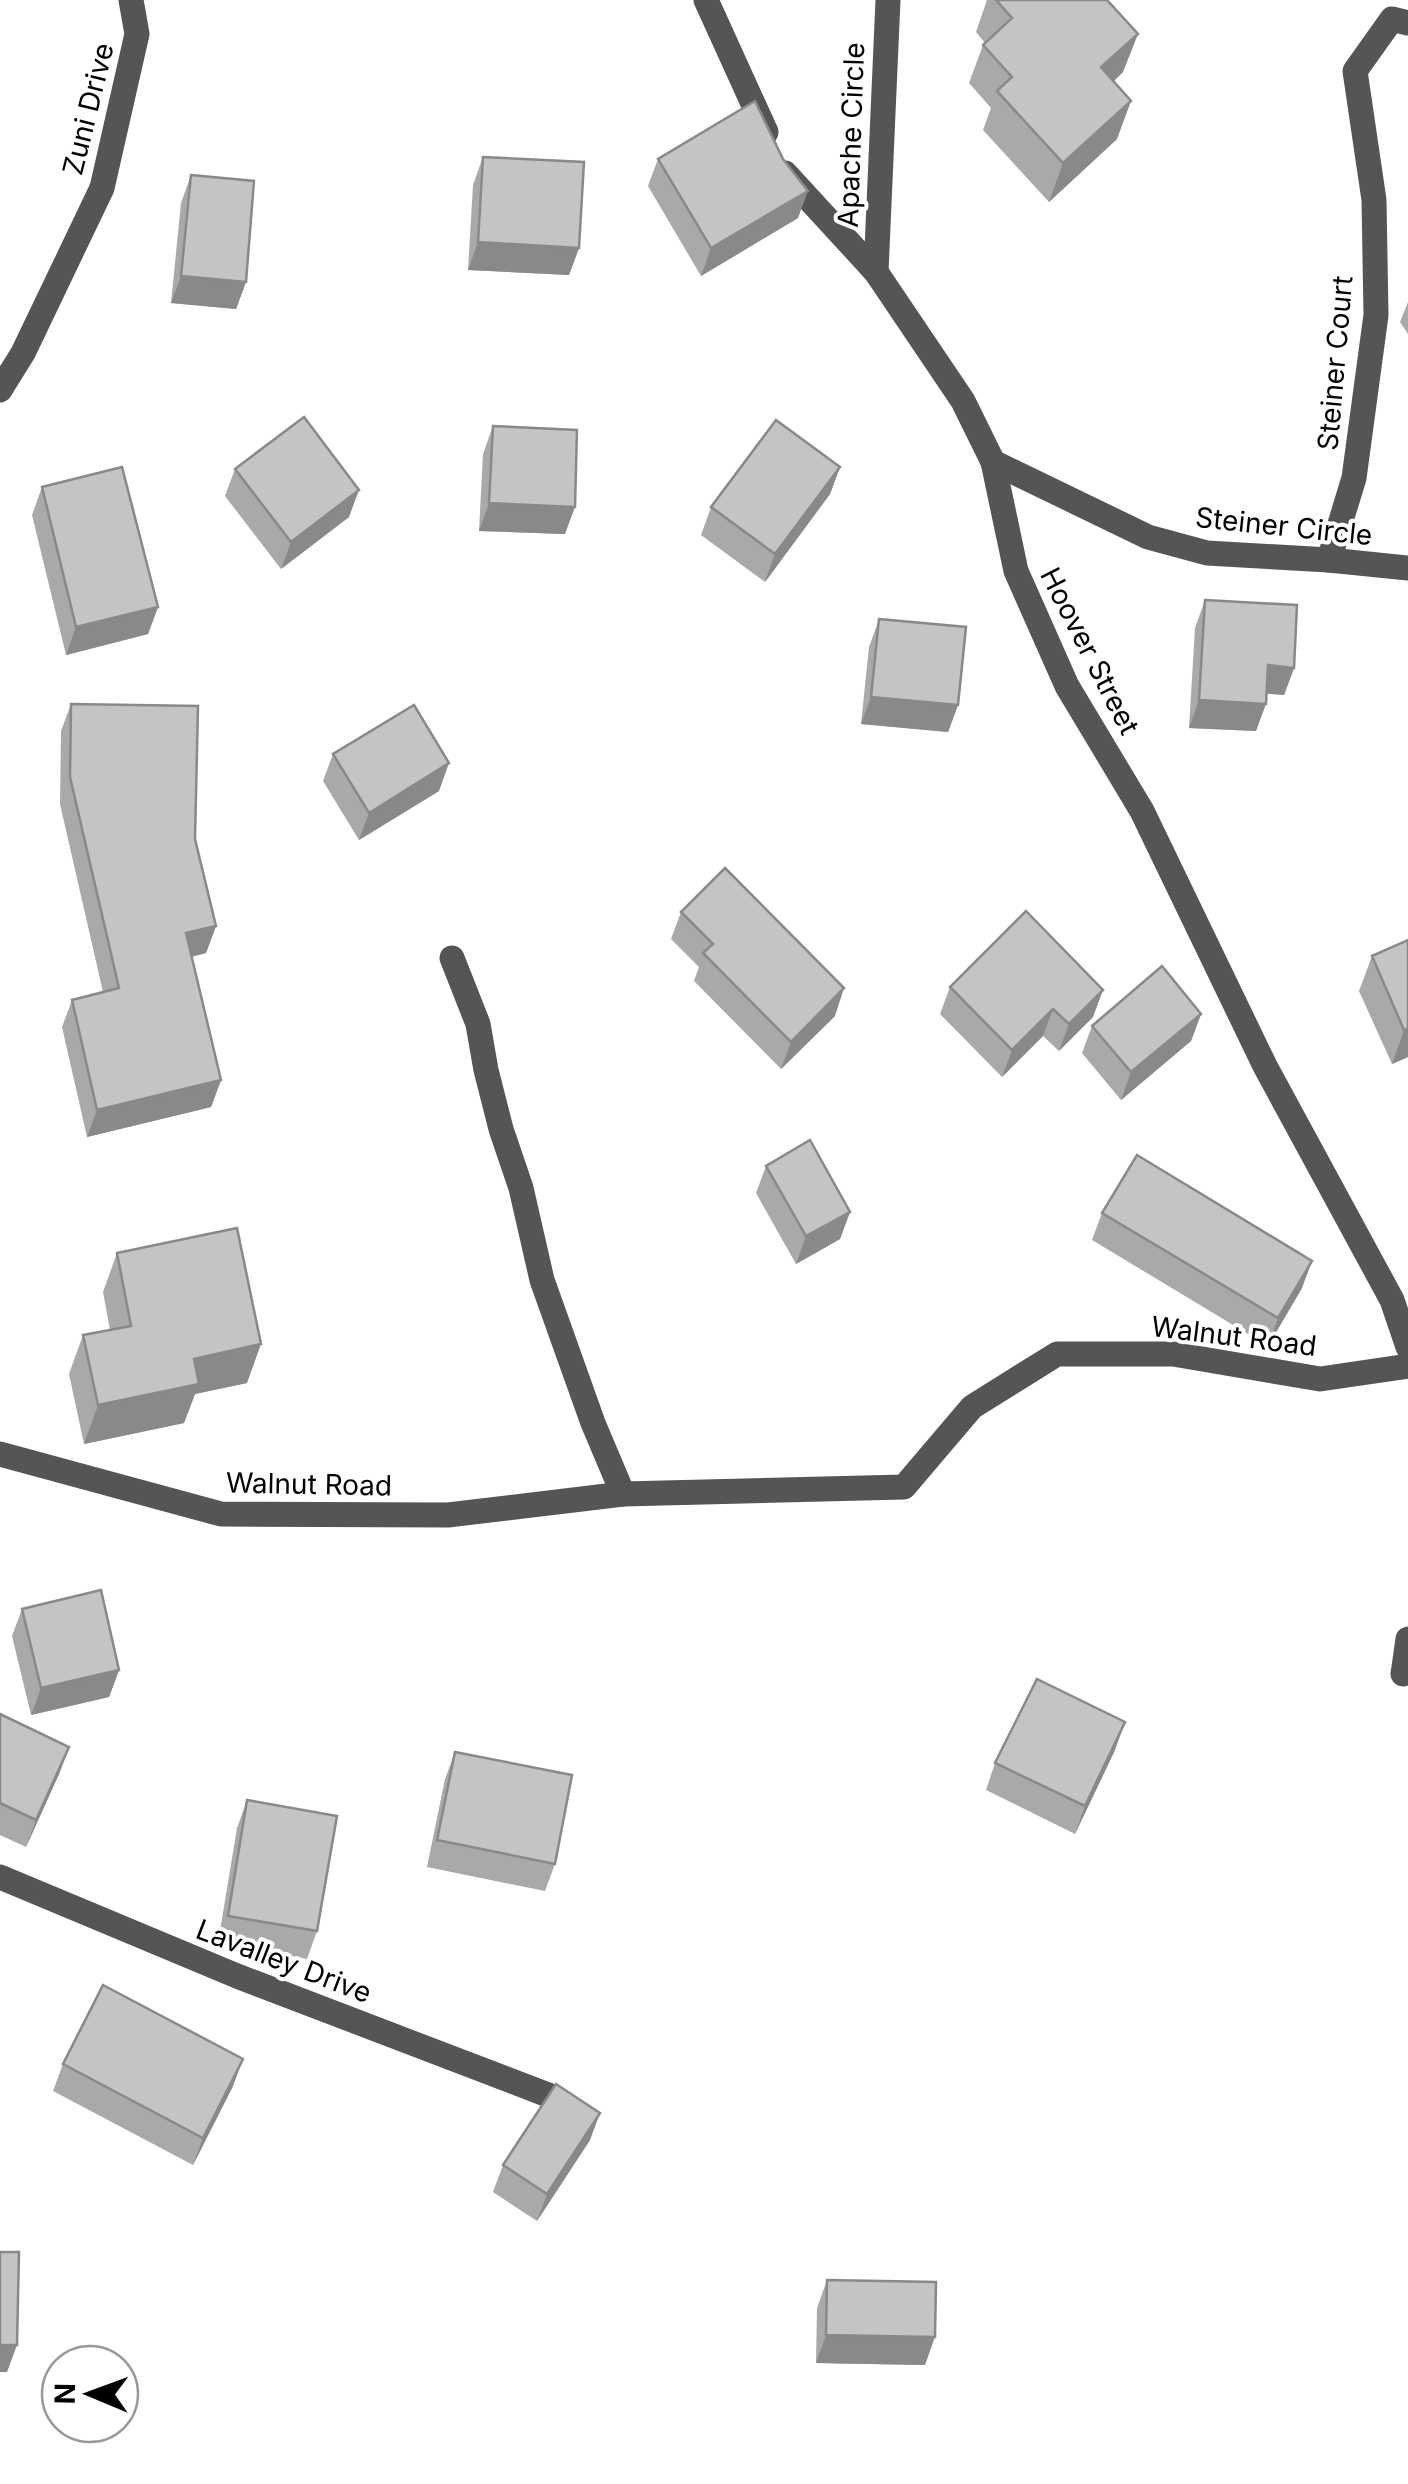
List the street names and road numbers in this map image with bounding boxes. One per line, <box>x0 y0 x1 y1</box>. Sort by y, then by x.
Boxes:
street label: Zuni Drive <box>55 39 121 179</box>
street label: Apache Circle <box>831 42 871 228</box>
street label: Steiner Court <box>1310 274 1360 452</box>
street label: Steiner Circle <box>1194 500 1374 552</box>
street label: Hoover Street <box>1033 562 1147 740</box>
street label: Walnut Road <box>1149 1309 1319 1363</box>
street label: Walnut Road <box>226 1466 392 1502</box>
street label: Lavalley Drive <box>192 1912 376 2010</box>

